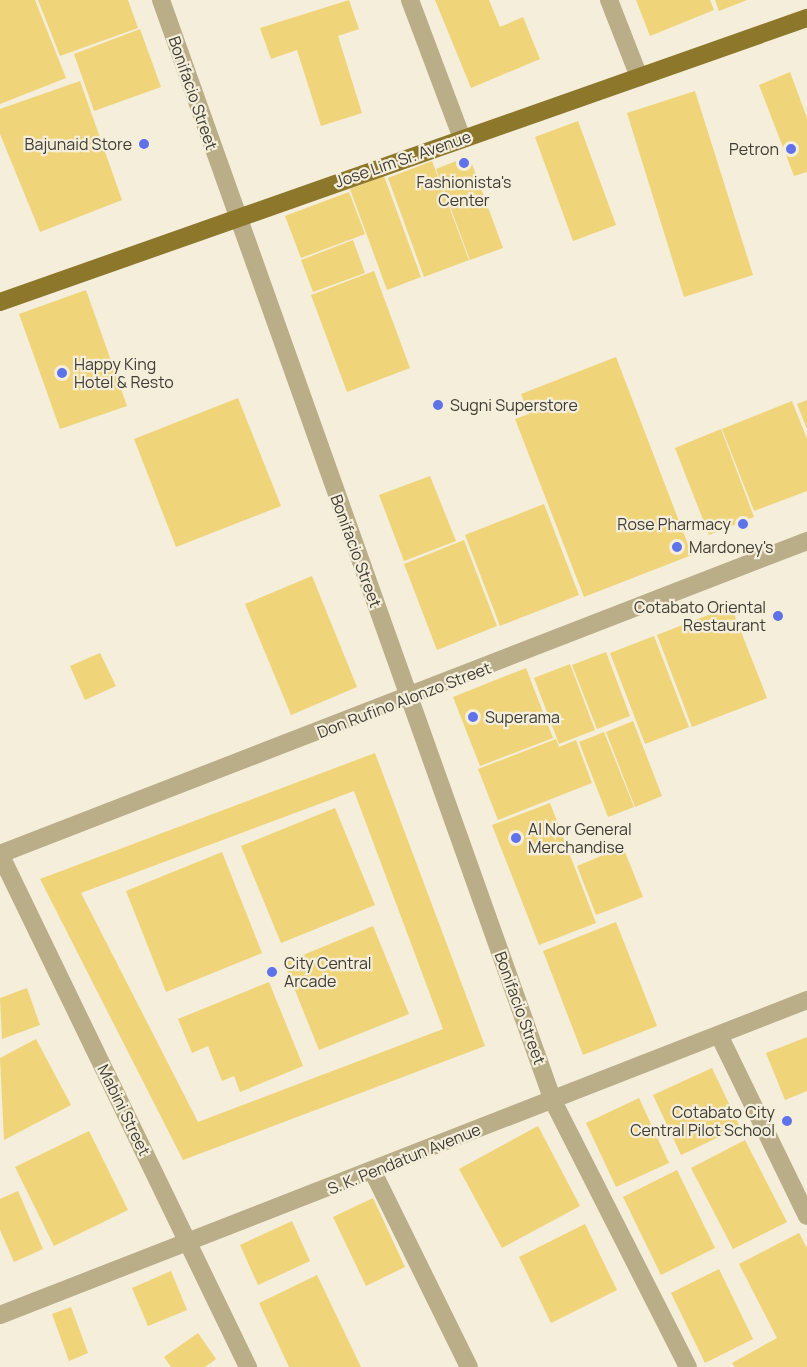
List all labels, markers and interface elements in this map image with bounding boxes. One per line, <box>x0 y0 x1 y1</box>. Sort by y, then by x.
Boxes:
street label: Bonifacio Street <box>165 34 221 152</box>
street label: Jose Lim Sr. Avenue <box>332 127 474 191</box>
place label: Bajunaid Store <box>25 134 132 154</box>
marker: Bajunaid Store <box>137 137 151 151</box>
place label: Petron <box>729 139 779 159</box>
marker: Petron <box>784 142 798 156</box>
marker: Fashionista's Center <box>457 156 471 170</box>
place label: Fashionista's Center <box>417 172 511 210</box>
place label: Happy King Hotel & Resto <box>74 354 174 392</box>
marker: Happy King Hotel & Resto <box>55 366 69 380</box>
place label: Sugni Superstore <box>450 395 578 415</box>
marker: Sugni Superstore <box>431 398 445 412</box>
street label: Bonifacio Street <box>327 492 385 610</box>
place label: Rose Pharmacy <box>617 514 731 534</box>
marker: Rose Pharmacy <box>736 517 750 531</box>
place label: Mardoney's <box>689 537 774 557</box>
marker: Mardoney's <box>670 540 684 554</box>
place label: Cotabato Oriental Restaurant <box>634 597 766 635</box>
marker: Cotabato Oriental Restaurant <box>771 609 785 623</box>
street label: Don Rufino Alonzo Street <box>314 658 494 742</box>
place label: Superama <box>485 707 560 727</box>
marker: Superama <box>466 710 480 724</box>
place label: Al Nor General Merchandise <box>528 819 632 857</box>
marker: Al Nor General Merchandise <box>509 831 523 845</box>
street label: Bonifacio Street <box>491 949 549 1067</box>
place label: City Central Arcade <box>284 953 372 991</box>
marker: City Central Arcade <box>265 965 279 979</box>
street label: Mabini Street <box>94 1061 154 1159</box>
place label: Cotabato City Central Pilot School <box>630 1102 775 1140</box>
marker: Cotabato City Central Pilot School <box>780 1114 794 1128</box>
street label: S. K. Pendatun Avenue <box>325 1119 483 1199</box>

